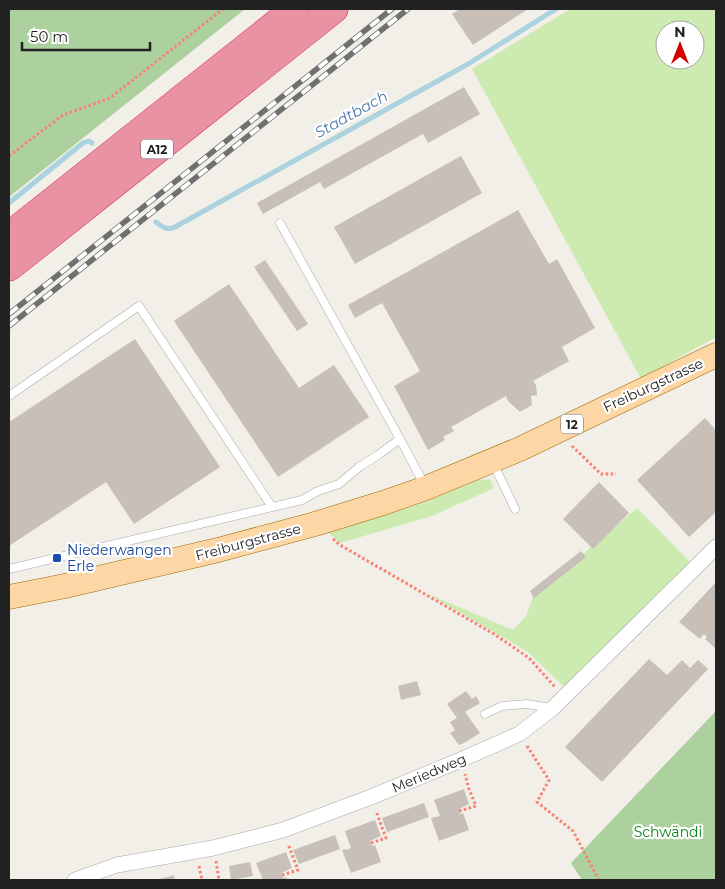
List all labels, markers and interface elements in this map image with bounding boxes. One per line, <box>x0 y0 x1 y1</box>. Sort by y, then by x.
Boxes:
scale bar <box>22 20 150 52</box>
north arrow <box>655 20 705 70</box>
text: N <box>674 23 686 41</box>
text: 50 m <box>30 27 68 46</box>
water label: Stadtbach <box>311 86 391 142</box>
road number: A12 <box>141 140 173 158</box>
street label: Freiburgstrasse <box>600 354 706 416</box>
road number: 12 <box>561 414 583 434</box>
street label: Freiburgstrasse <box>193 519 303 565</box>
place label: Niederwangen Erle <box>67 541 172 575</box>
marker: Niederwangen Erle <box>51 552 63 564</box>
street label: Meriedweg <box>389 749 469 797</box>
park label: Schwändi <box>634 823 702 841</box>

